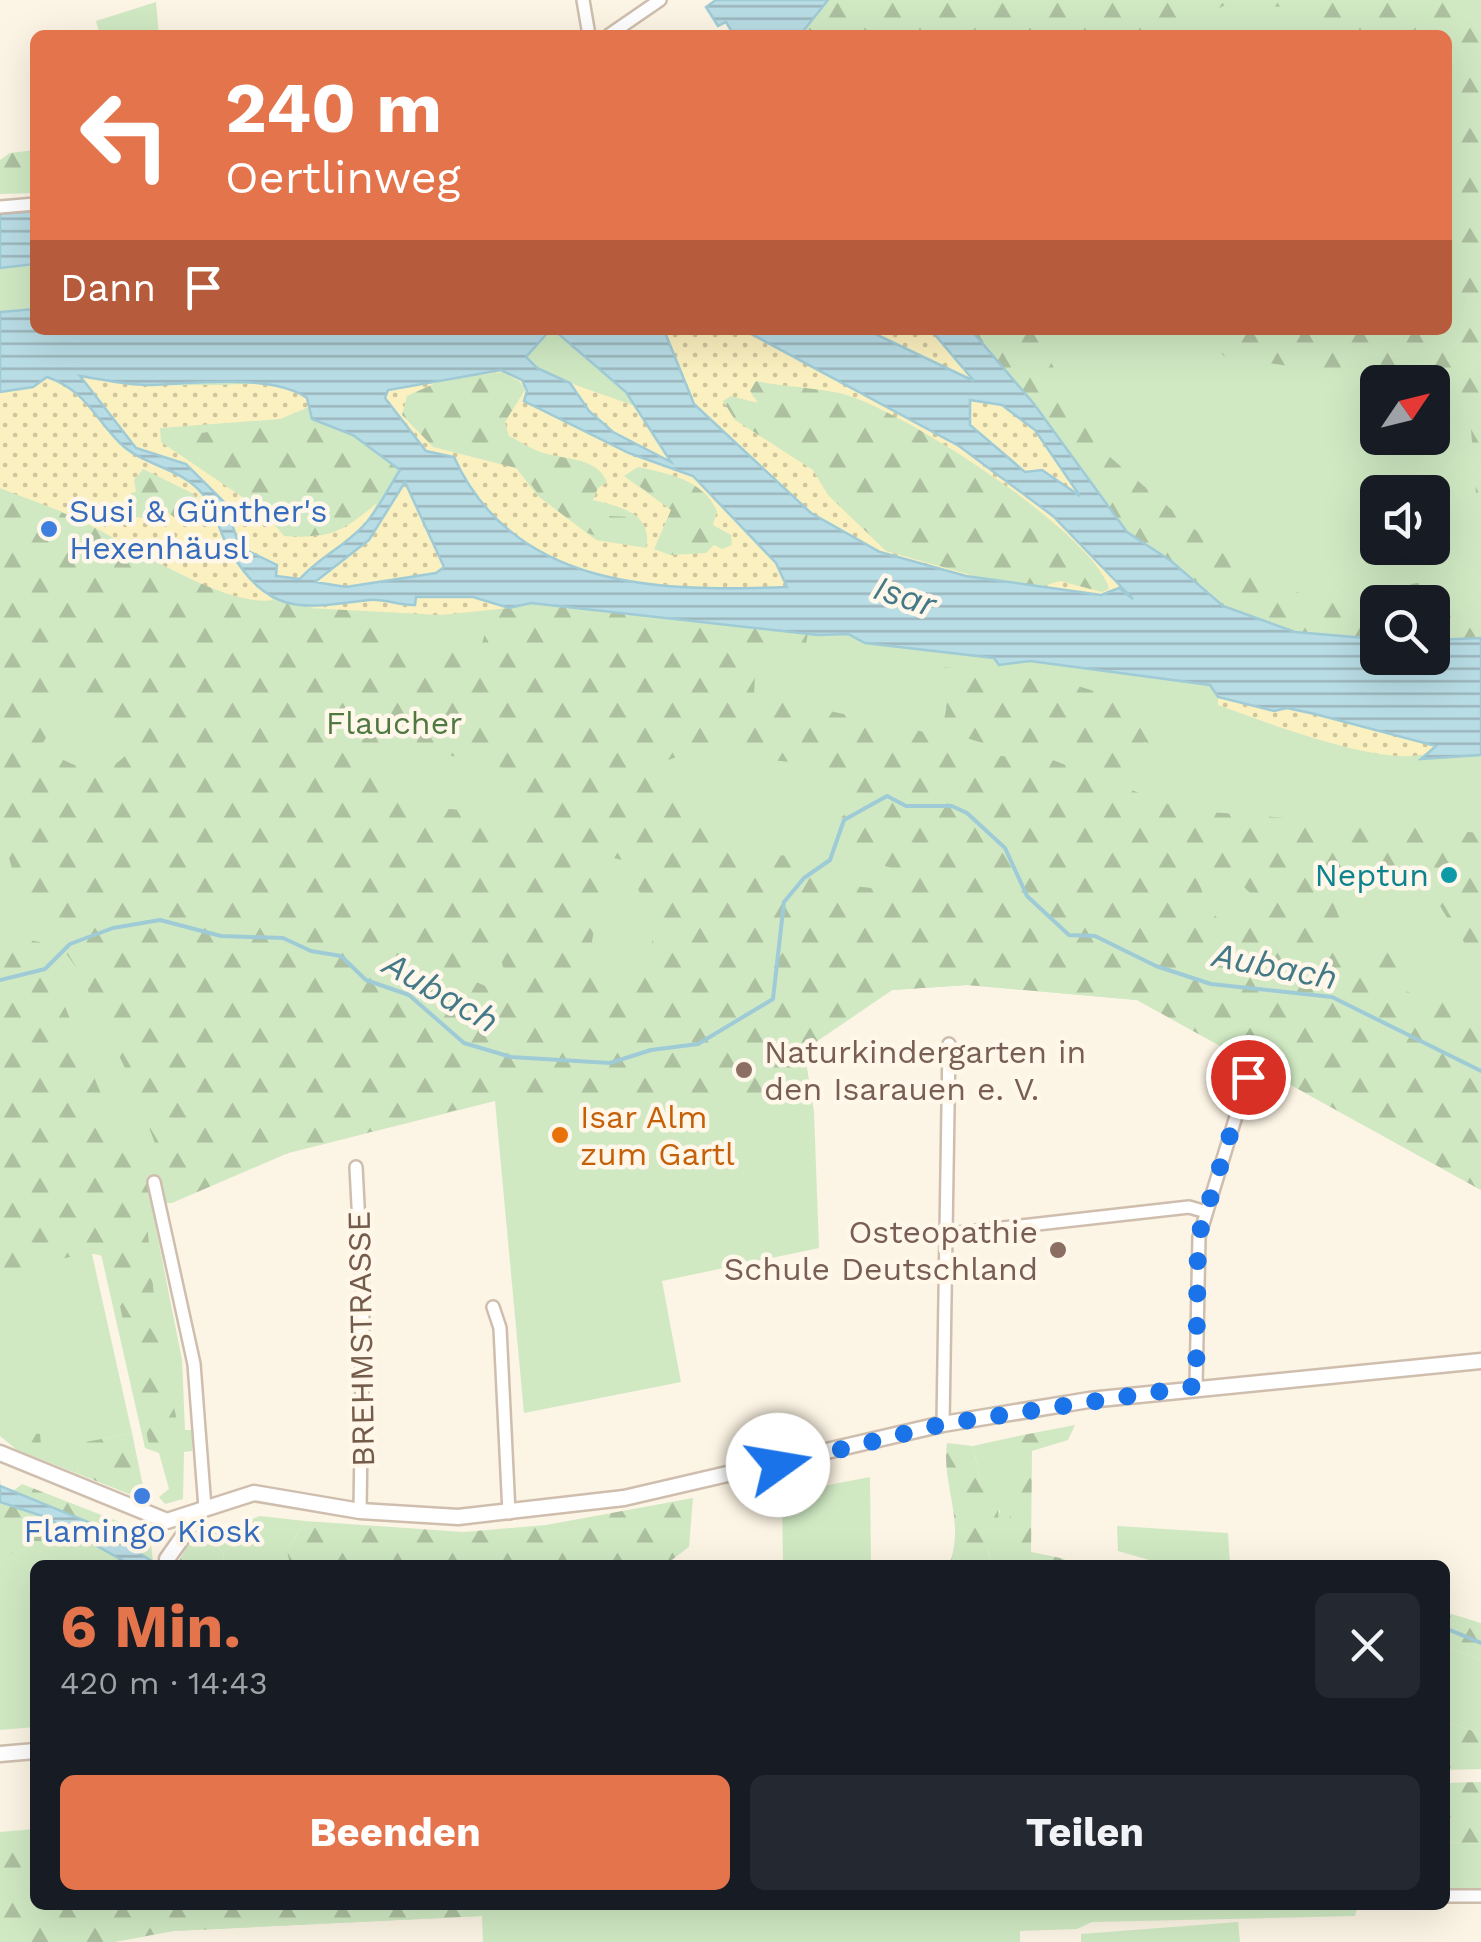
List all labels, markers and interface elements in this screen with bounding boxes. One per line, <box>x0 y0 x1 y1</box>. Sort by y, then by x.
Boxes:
text: 240 m <box>225 67 442 149</box>
icon: left <box>60 70 190 200</box>
text: Oertlinweg <box>225 151 461 204</box>
icon: arrive <box>176 260 231 315</box>
text: Dann <box>60 266 156 310</box>
north arrow <box>1360 365 1450 455</box>
map controls <box>1360 365 1450 675</box>
button: sound <box>1360 475 1450 565</box>
place label: Susi & Günther's Hexenhäusl <box>69 492 327 567</box>
marker: Susi & Günther's Hexenhäusl <box>38 518 60 540</box>
water label: Isar <box>869 566 943 626</box>
button: search <box>1360 585 1450 675</box>
park label: Flaucher <box>326 704 462 742</box>
place label: Neptun <box>1315 856 1429 894</box>
marker: Neptun <box>1438 864 1460 886</box>
water label: Aubach <box>1207 933 1341 999</box>
water label: Aubach <box>374 941 506 1042</box>
place label: Naturkindergarten in den Isarauen e. V. <box>764 1033 1086 1108</box>
pin <box>1206 1035 1291 1120</box>
icon: arrive <box>1221 1050 1276 1105</box>
marker: Naturkindergarten in den Isarauen e. V. <box>733 1059 755 1081</box>
place label: Isar Alm zum Gartl <box>580 1098 735 1173</box>
marker: Isar Alm zum Gartl <box>549 1124 571 1146</box>
street label: BREHMSTRASSE <box>340 1211 382 1467</box>
place label: Osteopathie Schule Deutschland <box>724 1213 1038 1288</box>
marker: Osteopathie Schule Deutschland <box>1047 1239 1069 1261</box>
position arrow <box>726 1413 830 1517</box>
marker: Flamingo Kiosk <box>131 1485 153 1507</box>
place label: Flamingo Kiosk <box>23 1512 261 1550</box>
text: 6 Min. <box>60 1591 241 1662</box>
button: close <box>1315 1593 1420 1698</box>
text: 420 m · 14:43 <box>60 1664 268 1702</box>
button: Beenden <box>60 1775 730 1890</box>
button: Teilen <box>750 1775 1420 1890</box>

